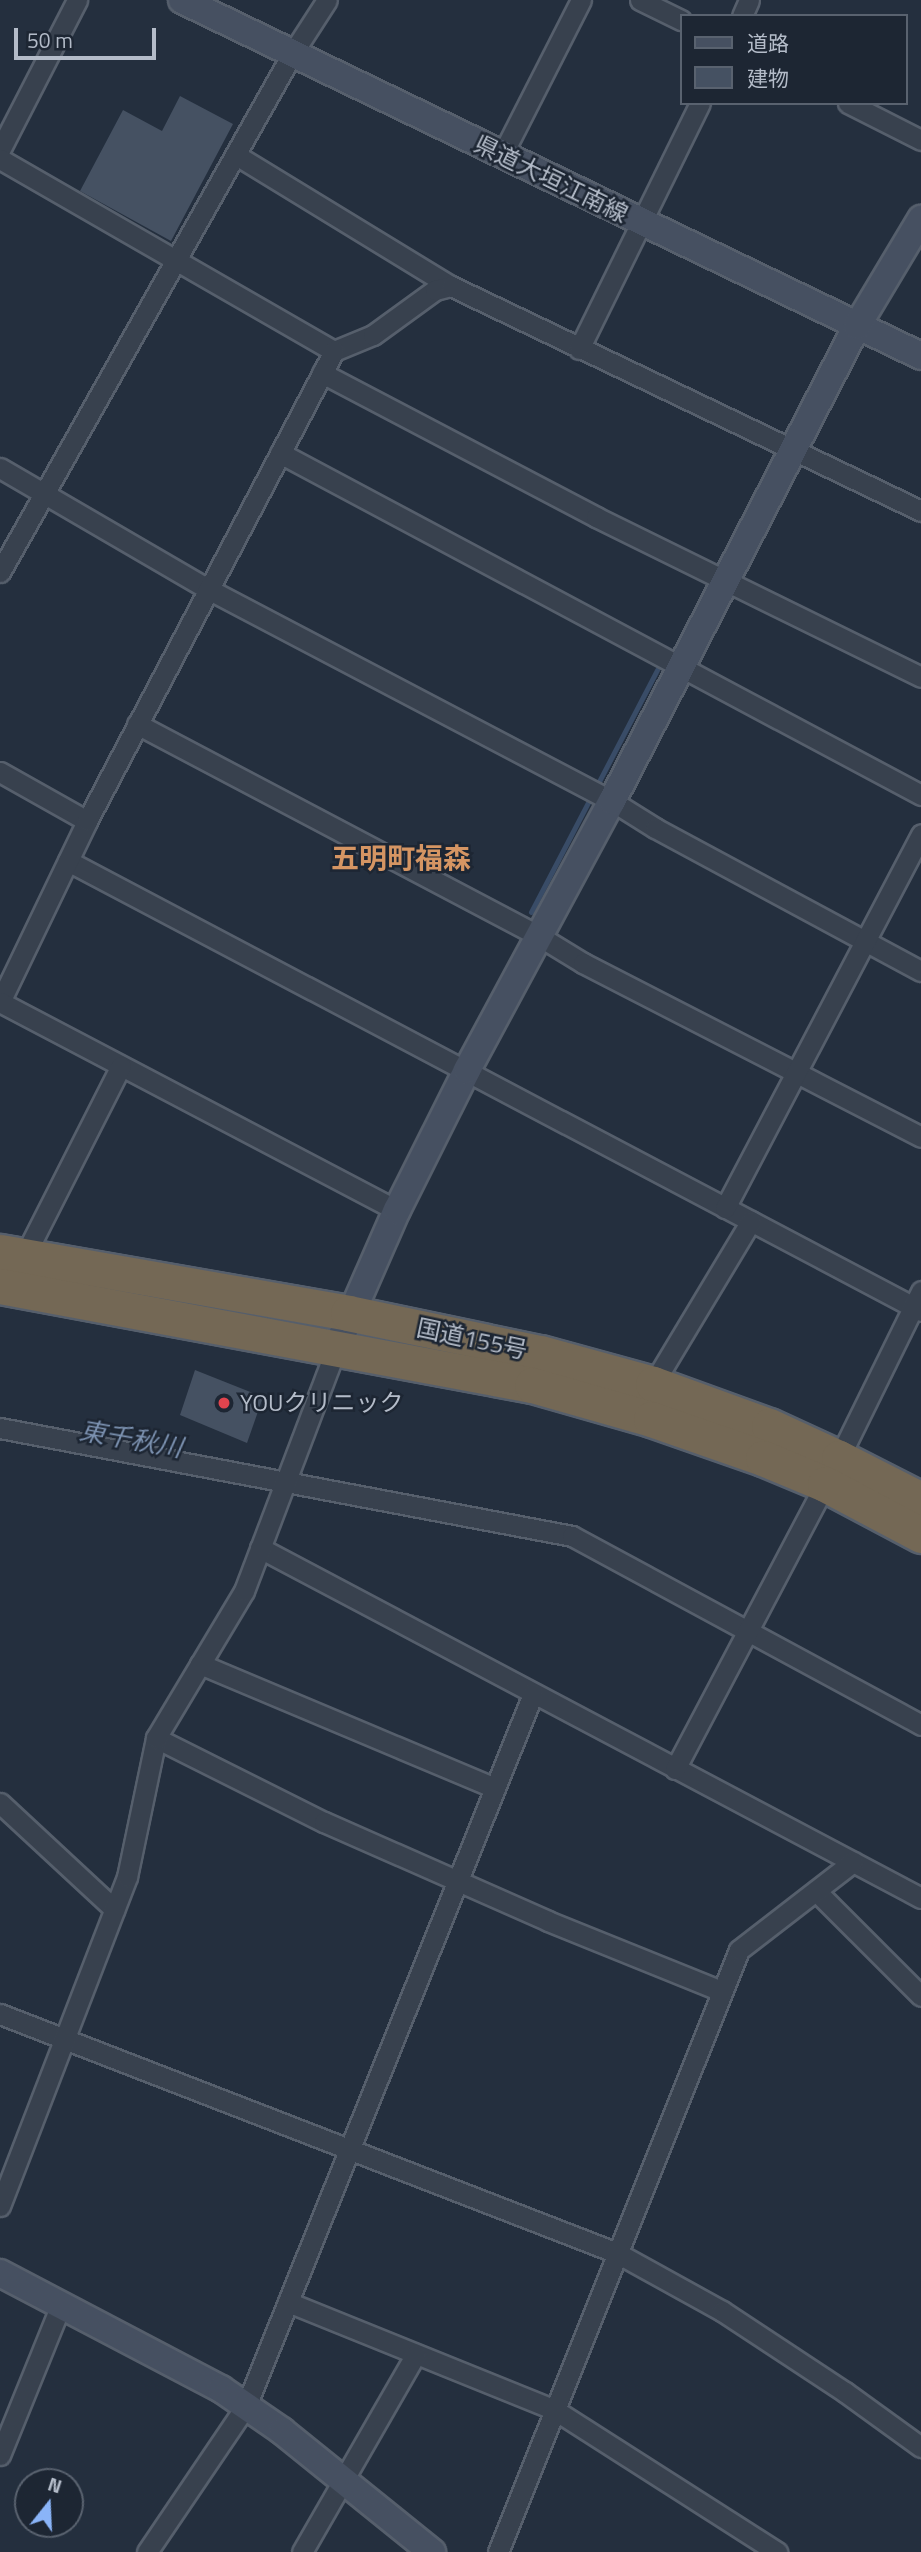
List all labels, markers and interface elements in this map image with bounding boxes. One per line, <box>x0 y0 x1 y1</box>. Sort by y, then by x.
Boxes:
scale bar <box>18 14 159 58</box>
legend <box>680 14 907 105</box>
text: 50 m <box>27 24 73 56</box>
text: 道路 <box>747 27 789 59</box>
text: 建物 <box>747 62 789 94</box>
street label: 県道大垣江南線 <box>469 129 633 229</box>
district label: 五明町福森 <box>331 841 471 875</box>
street label: 国道155号 <box>414 1313 530 1365</box>
place label: YOUクリニック <box>240 1389 404 1417</box>
marker: YOUクリニック <box>214 1393 234 1413</box>
water label: 東千秋川 <box>77 1415 185 1463</box>
north arrow <box>14 2468 84 2538</box>
text: N <box>44 2469 66 2500</box>

